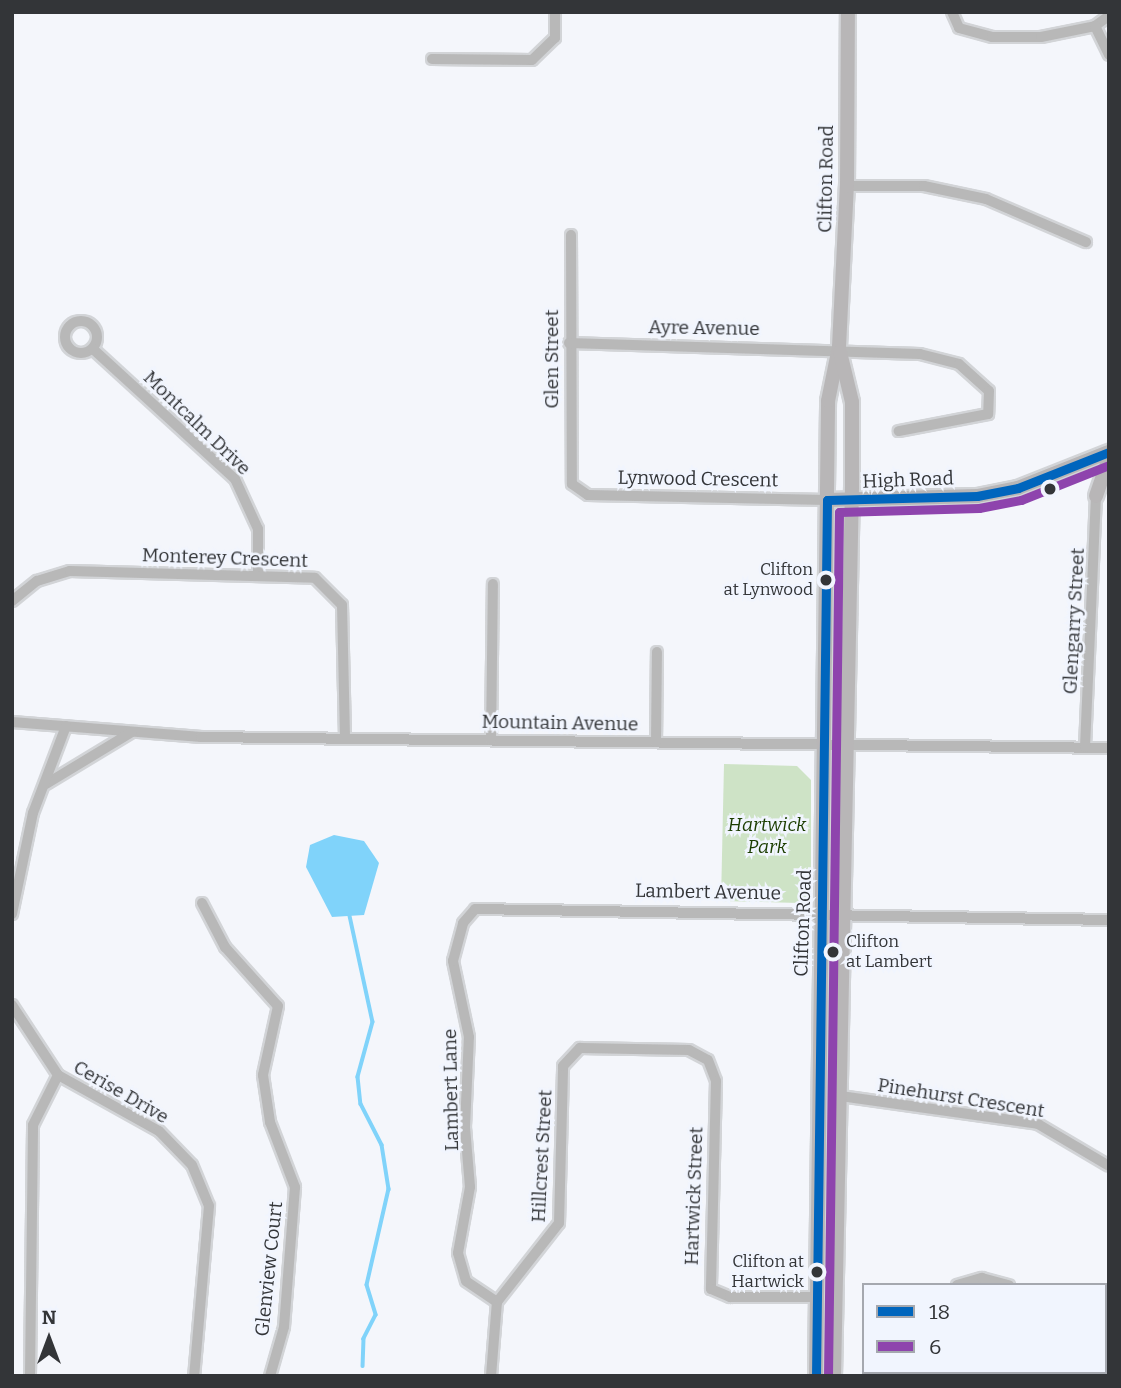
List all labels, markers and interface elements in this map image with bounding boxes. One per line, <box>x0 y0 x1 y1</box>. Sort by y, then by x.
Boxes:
street label: Clifton Road <box>814 125 838 233</box>
street label: Glen Street <box>541 309 563 409</box>
street label: Ayre Avenue <box>648 316 760 340</box>
street label: Montcalm Drive <box>139 366 255 480</box>
street label: Lynwood Crescent <box>617 466 779 492</box>
street label: High Road <box>862 467 954 493</box>
unlabelled marker <box>1043 482 1057 496</box>
street label: Monterey Crescent <box>142 544 308 572</box>
street label: Glengarry Street <box>1059 547 1089 695</box>
place label: Clifton at Lynwood <box>723 560 813 600</box>
marker: Clifton at Lynwood <box>819 573 833 587</box>
street label: Mountain Avenue <box>481 710 639 736</box>
park label: Hartwick Park <box>728 814 806 858</box>
street label: Clifton Road <box>790 869 816 977</box>
street label: Lambert Avenue <box>635 879 781 905</box>
place label: Clifton at Lambert <box>846 932 932 972</box>
marker: Clifton at Lambert <box>826 945 840 959</box>
street label: Lambert Lane <box>439 1029 463 1151</box>
street label: Cerise Drive <box>69 1056 173 1128</box>
street label: Pinehurst Crescent <box>876 1074 1046 1122</box>
street label: Hillcrest Street <box>527 1089 557 1223</box>
street label: Hartwick Street <box>680 1126 708 1266</box>
street label: Glenview Court <box>251 1200 287 1338</box>
place label: Clifton at Hartwick <box>731 1252 804 1292</box>
marker: Clifton at Hartwick <box>810 1265 824 1279</box>
legend <box>862 1283 1107 1374</box>
text: 18 <box>929 1299 950 1325</box>
north arrow <box>14 1304 84 1374</box>
text: N <box>42 1306 56 1329</box>
text: 6 <box>929 1334 941 1360</box>

